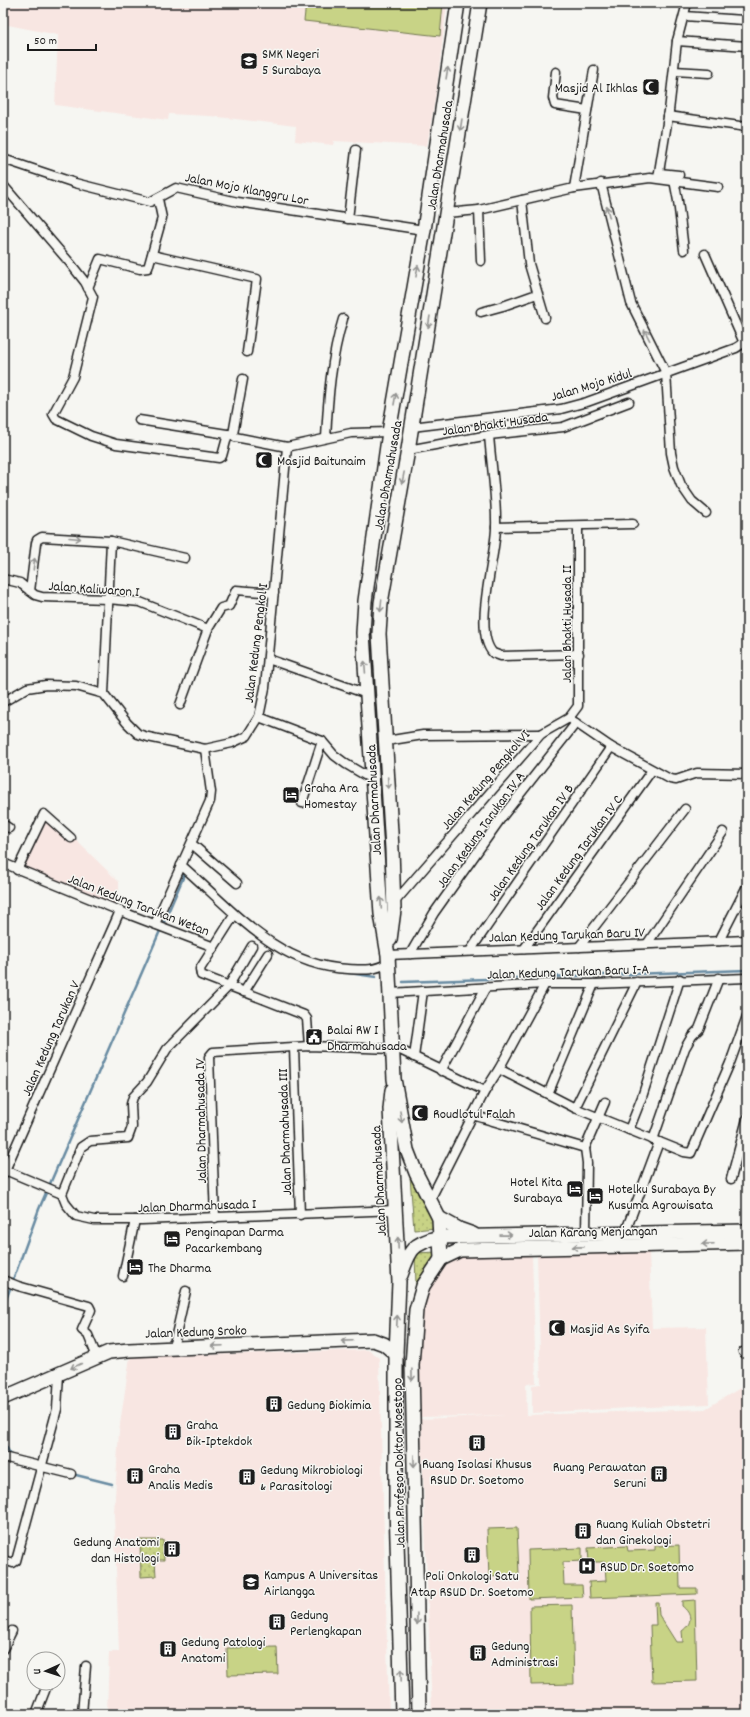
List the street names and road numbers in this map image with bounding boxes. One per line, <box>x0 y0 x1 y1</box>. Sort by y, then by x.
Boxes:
street label: Jalan Dharmahusada <box>422 99 460 212</box>
street label: Jalan Mojo Klanggru Lor <box>183 168 311 212</box>
street label: Jalan Mojo Kidul <box>549 364 635 408</box>
street label: Jalan Bhakti Husada <box>441 408 550 442</box>
street label: Jalan Dharmahusada <box>369 419 409 532</box>
street label: Jalan Bhakti Husada II <box>558 564 578 683</box>
street label: Jalan Kaliwaron I <box>48 577 141 603</box>
street label: Jalan Kedung Pengkol I <box>240 582 274 704</box>
street label: Jalan Kedung Pengkol VI <box>437 725 536 835</box>
street label: Jalan Dharmahusada <box>362 744 388 856</box>
street label: Jalan Kedung Tarukan IV A <box>433 768 531 893</box>
street label: Jalan Kedung Tarukan IV B <box>484 780 580 906</box>
street label: Jalan Kedung Tarukan IV C <box>531 791 629 915</box>
street label: Jalan Kedung Tarukan Wetan <box>65 870 212 942</box>
street label: Jalan Kedung Tarukan Baru IV <box>489 923 646 949</box>
street label: Jalan Kedung Tarukan Baru I-A <box>487 960 650 986</box>
street label: Jalan Kedung Tarukan V <box>17 978 86 1100</box>
street label: Jalan Dharmahusada IV <box>191 1058 213 1184</box>
street label: Jalan Dharmahusada III <box>274 1067 298 1196</box>
street label: Jalan Dharmahusada <box>367 1125 393 1237</box>
street label: Jalan Dharmahusada I <box>138 1195 257 1219</box>
street label: Jalan Karang Menjangan <box>529 1222 657 1244</box>
street label: Jalan Kedung Sroko <box>145 1321 247 1345</box>
street label: Jalan Profesor Doktor Moestopo <box>389 1378 411 1548</box>

